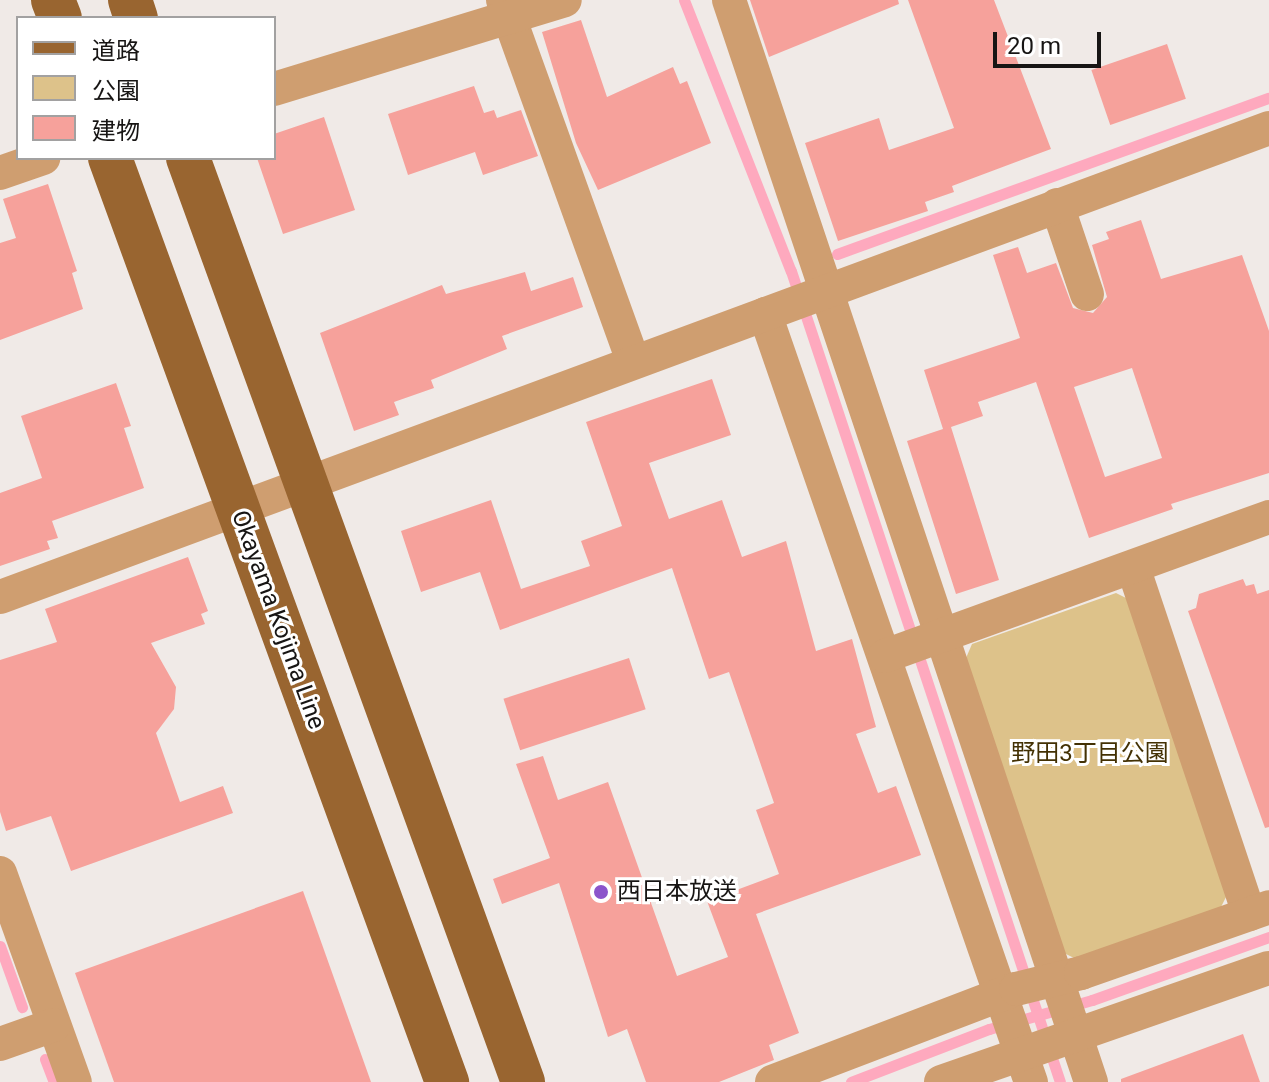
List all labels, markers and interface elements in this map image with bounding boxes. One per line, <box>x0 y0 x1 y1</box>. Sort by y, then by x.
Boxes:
legend <box>16 16 276 160</box>
scale bar <box>997 16 1105 66</box>
text: 20 m <box>1007 32 1061 60</box>
text: 道路 <box>92 37 140 65</box>
text: 公園 <box>92 77 140 105</box>
text: 建物 <box>92 117 140 145</box>
street label: Okayama Kojima Line <box>225 507 331 733</box>
park label: 野田3丁目公園 <box>1011 740 1169 768</box>
place label: 西日本放送 <box>617 878 737 906</box>
marker: 西日本放送 <box>592 883 610 901</box>

